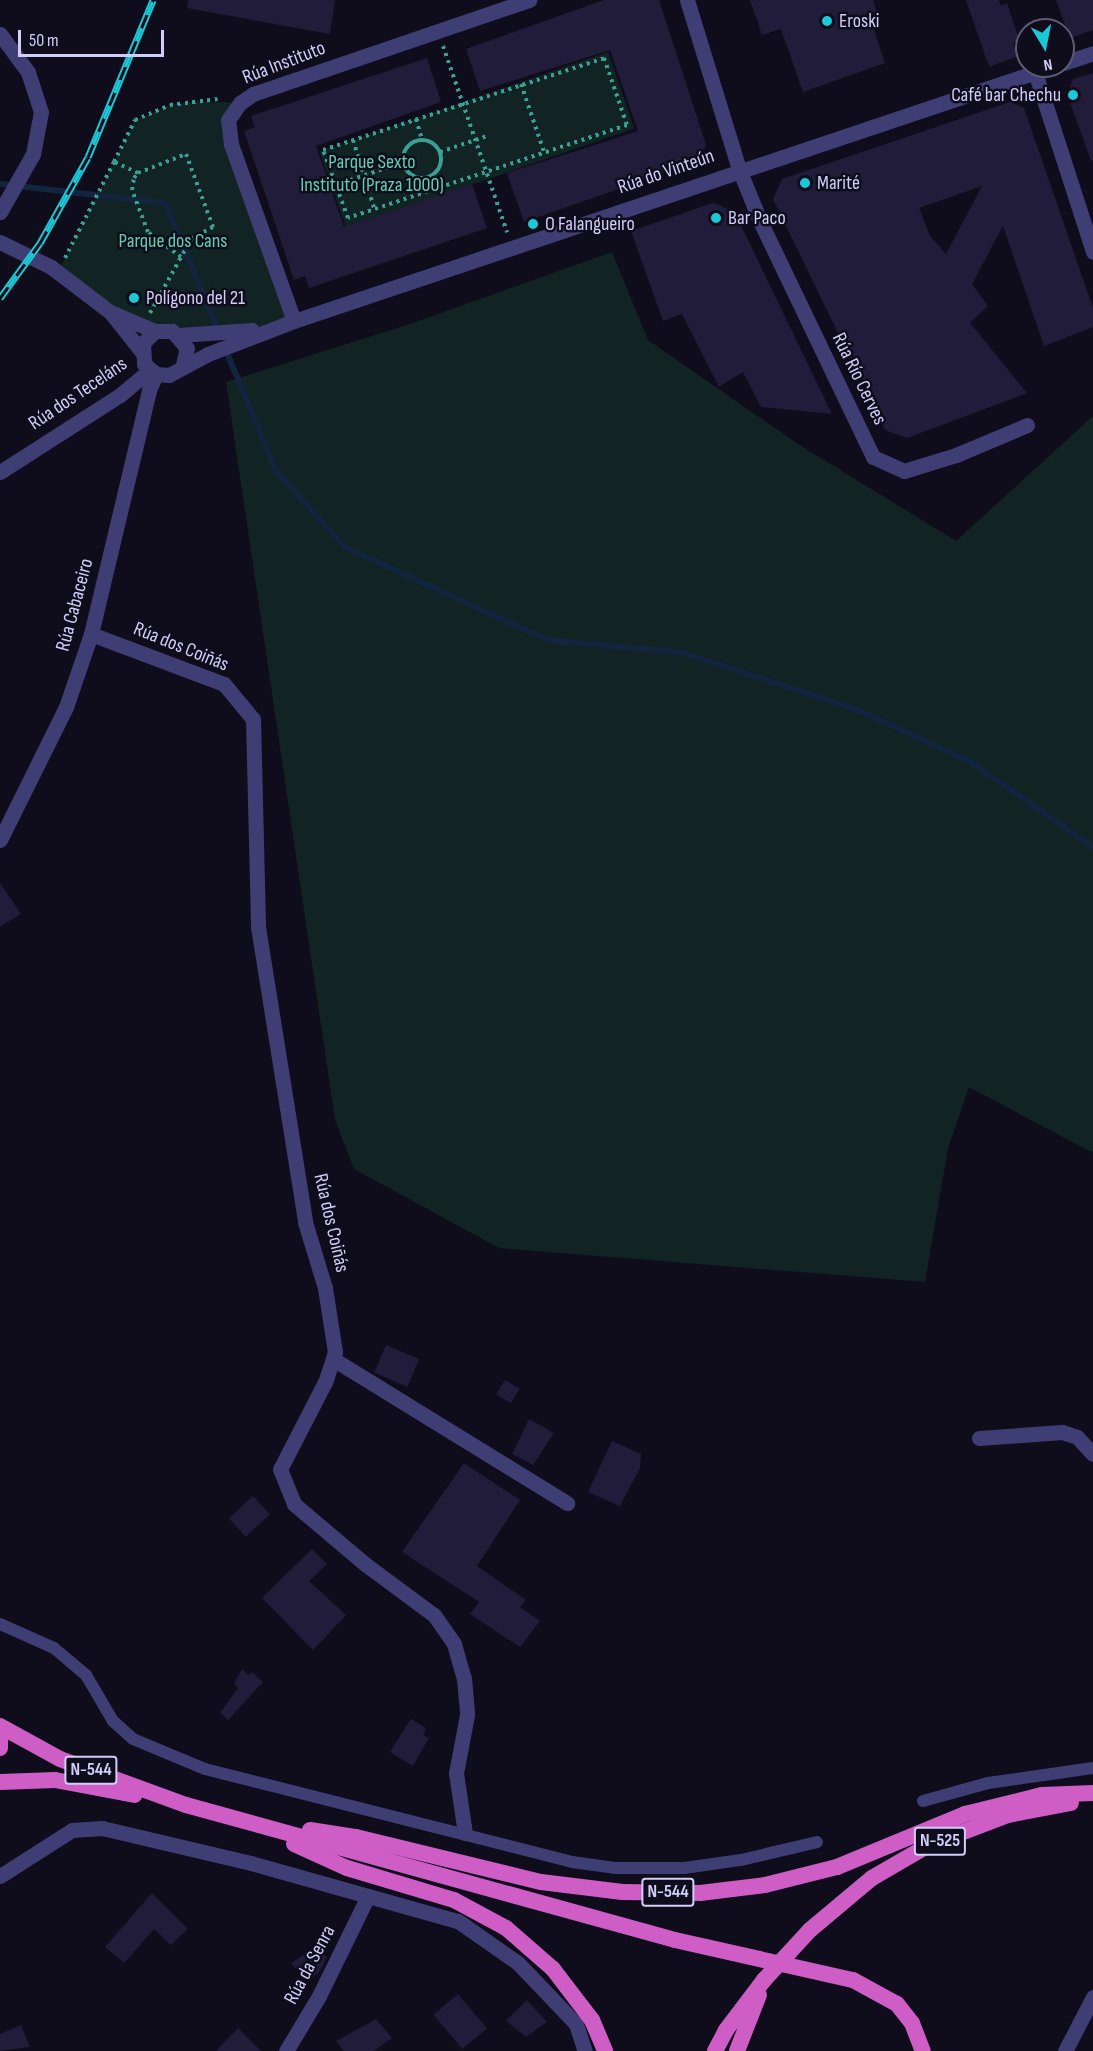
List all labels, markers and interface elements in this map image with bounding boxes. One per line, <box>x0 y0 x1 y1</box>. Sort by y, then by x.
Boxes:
place label: Eroski <box>839 9 879 33</box>
marker: Eroski <box>820 14 834 28</box>
scale bar <box>21 18 166 56</box>
north arrow <box>1015 18 1075 78</box>
text: 50 m <box>29 30 59 51</box>
street label: Rúa Instituto <box>239 36 329 90</box>
text: N <box>1042 54 1054 74</box>
place label: Café bar Chechu <box>951 83 1061 107</box>
marker: Café bar Chechu <box>1066 88 1080 102</box>
street label: Rúa do Vinteún <box>615 144 717 200</box>
park label: Parque Sexto Instituto (Praza 1000) <box>300 150 444 197</box>
place label: Marité <box>817 171 860 195</box>
marker: Marité <box>798 176 812 190</box>
place label: Bar Paco <box>728 206 786 230</box>
marker: Bar Paco <box>709 211 723 225</box>
place label: O Falangueiro <box>545 212 635 236</box>
marker: O Falangueiro <box>526 217 540 231</box>
park label: Parque dos Cans <box>119 229 227 253</box>
place label: Polígono del 21 <box>146 286 245 310</box>
marker: Polígono del 21 <box>127 291 141 305</box>
street label: Rúa Río Cerves <box>826 329 892 429</box>
street label: Rúa dos Teceláns <box>24 352 132 436</box>
street label: Rúa Cabaceiro <box>51 556 99 654</box>
street label: Rúa dos Coiñás <box>130 617 232 677</box>
street label: Rúa dos Coiñás <box>308 1171 354 1275</box>
road number: N-544 <box>64 1755 118 1785</box>
road number: N-525 <box>913 1826 967 1856</box>
road number: N-544 <box>641 1877 695 1907</box>
street label: Rúa da Senra <box>279 1921 341 2009</box>

